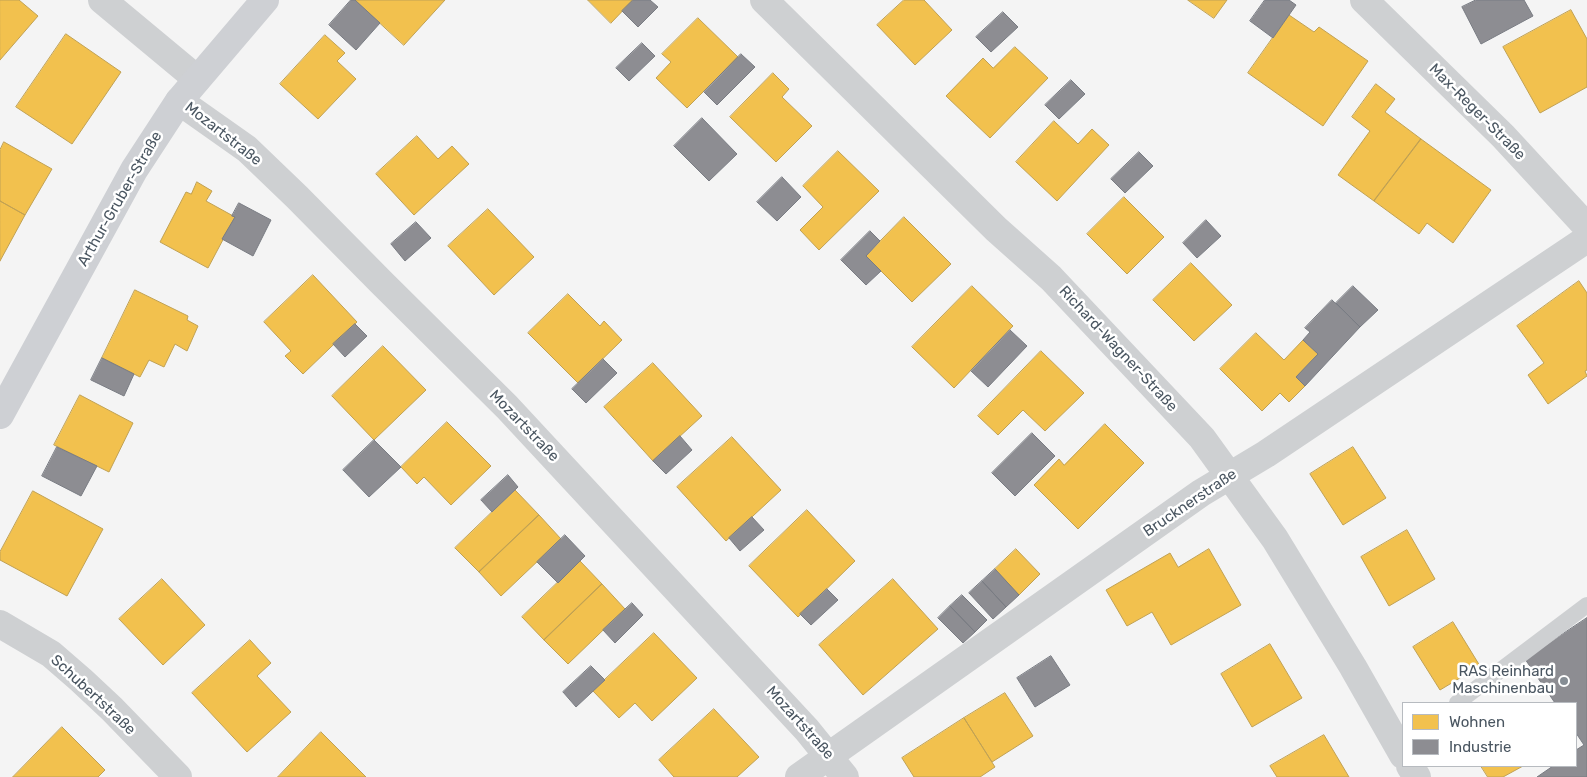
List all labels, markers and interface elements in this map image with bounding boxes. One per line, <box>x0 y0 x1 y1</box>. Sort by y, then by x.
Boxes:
street label: Max-Reger-Straße <box>1425 60 1529 164</box>
street label: Mozartstraße <box>181 98 265 170</box>
street label: Arthur-Gruber-Straße <box>74 128 166 270</box>
street label: Richard-Wagner-Straße <box>1055 282 1181 416</box>
street label: Mozartstraße <box>485 386 563 466</box>
street label: Brucknerstraße <box>1140 465 1240 541</box>
street label: Schubertstraße <box>47 651 139 739</box>
place label: RAS Reinhard Maschinenbau <box>1452 663 1554 698</box>
marker: RAS Reinhard Maschinenbau <box>1558 675 1570 687</box>
street label: Mozartstraße <box>762 683 838 763</box>
legend <box>1402 702 1577 767</box>
text: Wohnen <box>1449 713 1505 731</box>
text: Industrie <box>1449 738 1511 756</box>

